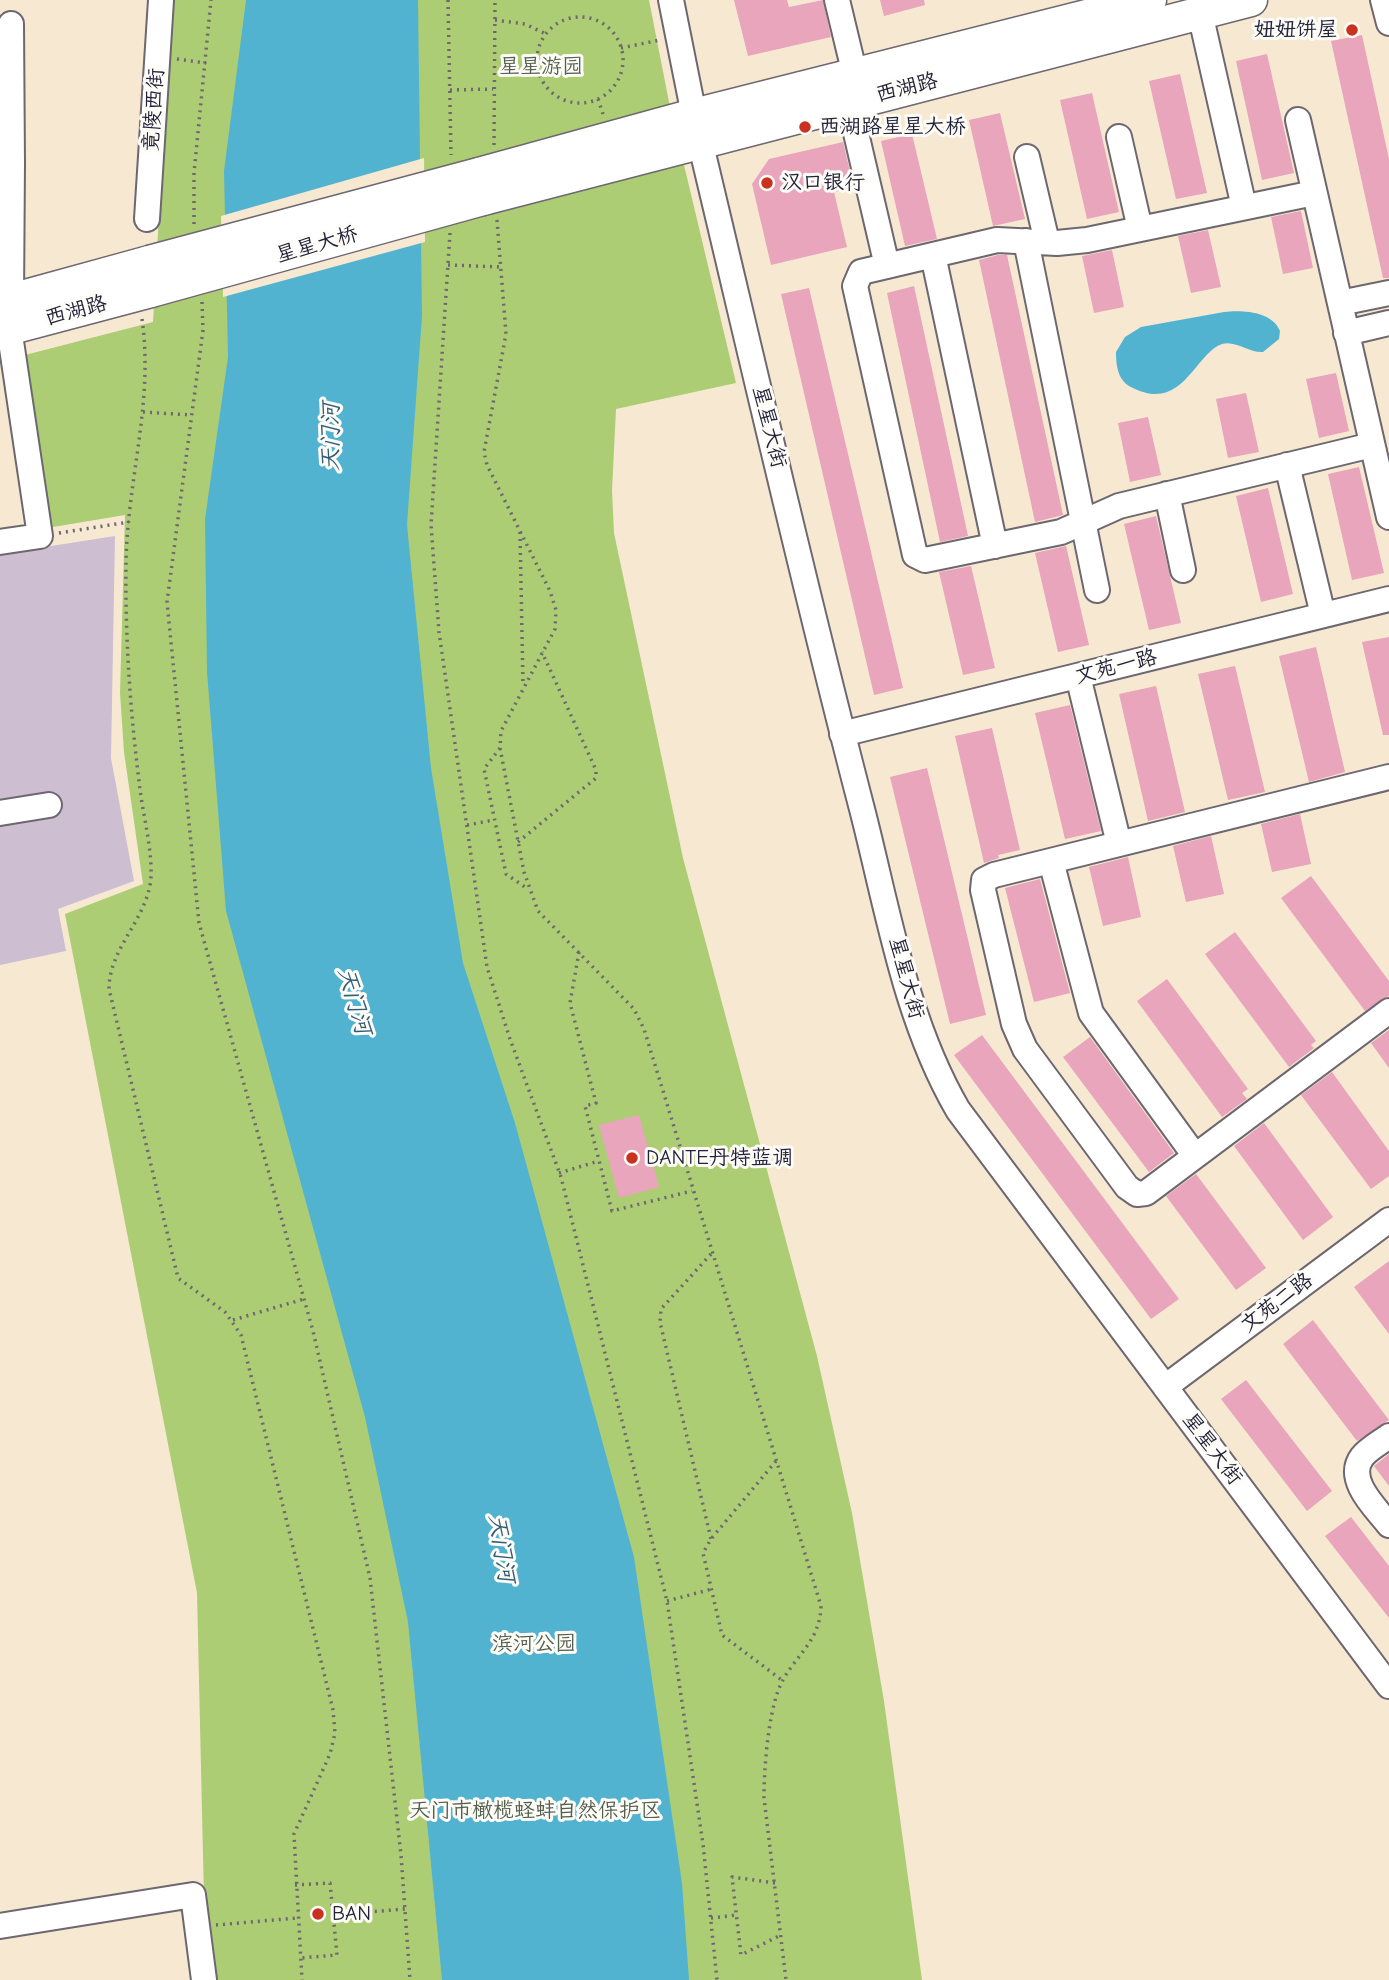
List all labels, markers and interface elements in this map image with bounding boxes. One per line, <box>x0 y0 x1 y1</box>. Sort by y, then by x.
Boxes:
place label: 妞妞饼屋 <box>1254 17 1338 43</box>
marker: 妞妞饼屋 <box>1344 22 1360 38</box>
park label: 星星游园 <box>499 54 583 80</box>
street label: 竟陵西街 <box>139 67 169 153</box>
street label: 西湖路 <box>873 68 941 108</box>
place label: 西湖路星星大桥 <box>819 114 966 140</box>
marker: 西湖路星星大桥 <box>797 119 813 135</box>
place label: 汉口银行 <box>781 170 865 196</box>
marker: 汉口银行 <box>759 175 775 191</box>
street label: 星星大桥 <box>273 221 361 269</box>
street label: 西湖路 <box>42 291 110 331</box>
street label: 星星大街 <box>747 383 791 471</box>
water label: 天门河 <box>317 403 345 471</box>
street label: 文苑一路 <box>1072 645 1160 689</box>
street label: 星星大街 <box>883 934 929 1022</box>
water label: 天门河 <box>331 964 377 1038</box>
place label: DANTE丹特蓝调 <box>646 1145 793 1171</box>
marker: DANTE丹特蓝调 <box>624 1150 640 1166</box>
street label: 文苑二路 <box>1236 1268 1318 1338</box>
street label: 星星大街 <box>1177 1408 1247 1490</box>
water label: 天门河 <box>482 1512 520 1584</box>
park label: 滨河公园 <box>492 1631 576 1657</box>
park label: 天门市橄榄蛏蚌自然保护区 <box>409 1798 661 1824</box>
place label: BAN <box>332 1901 371 1927</box>
marker: BAN <box>310 1906 326 1922</box>

